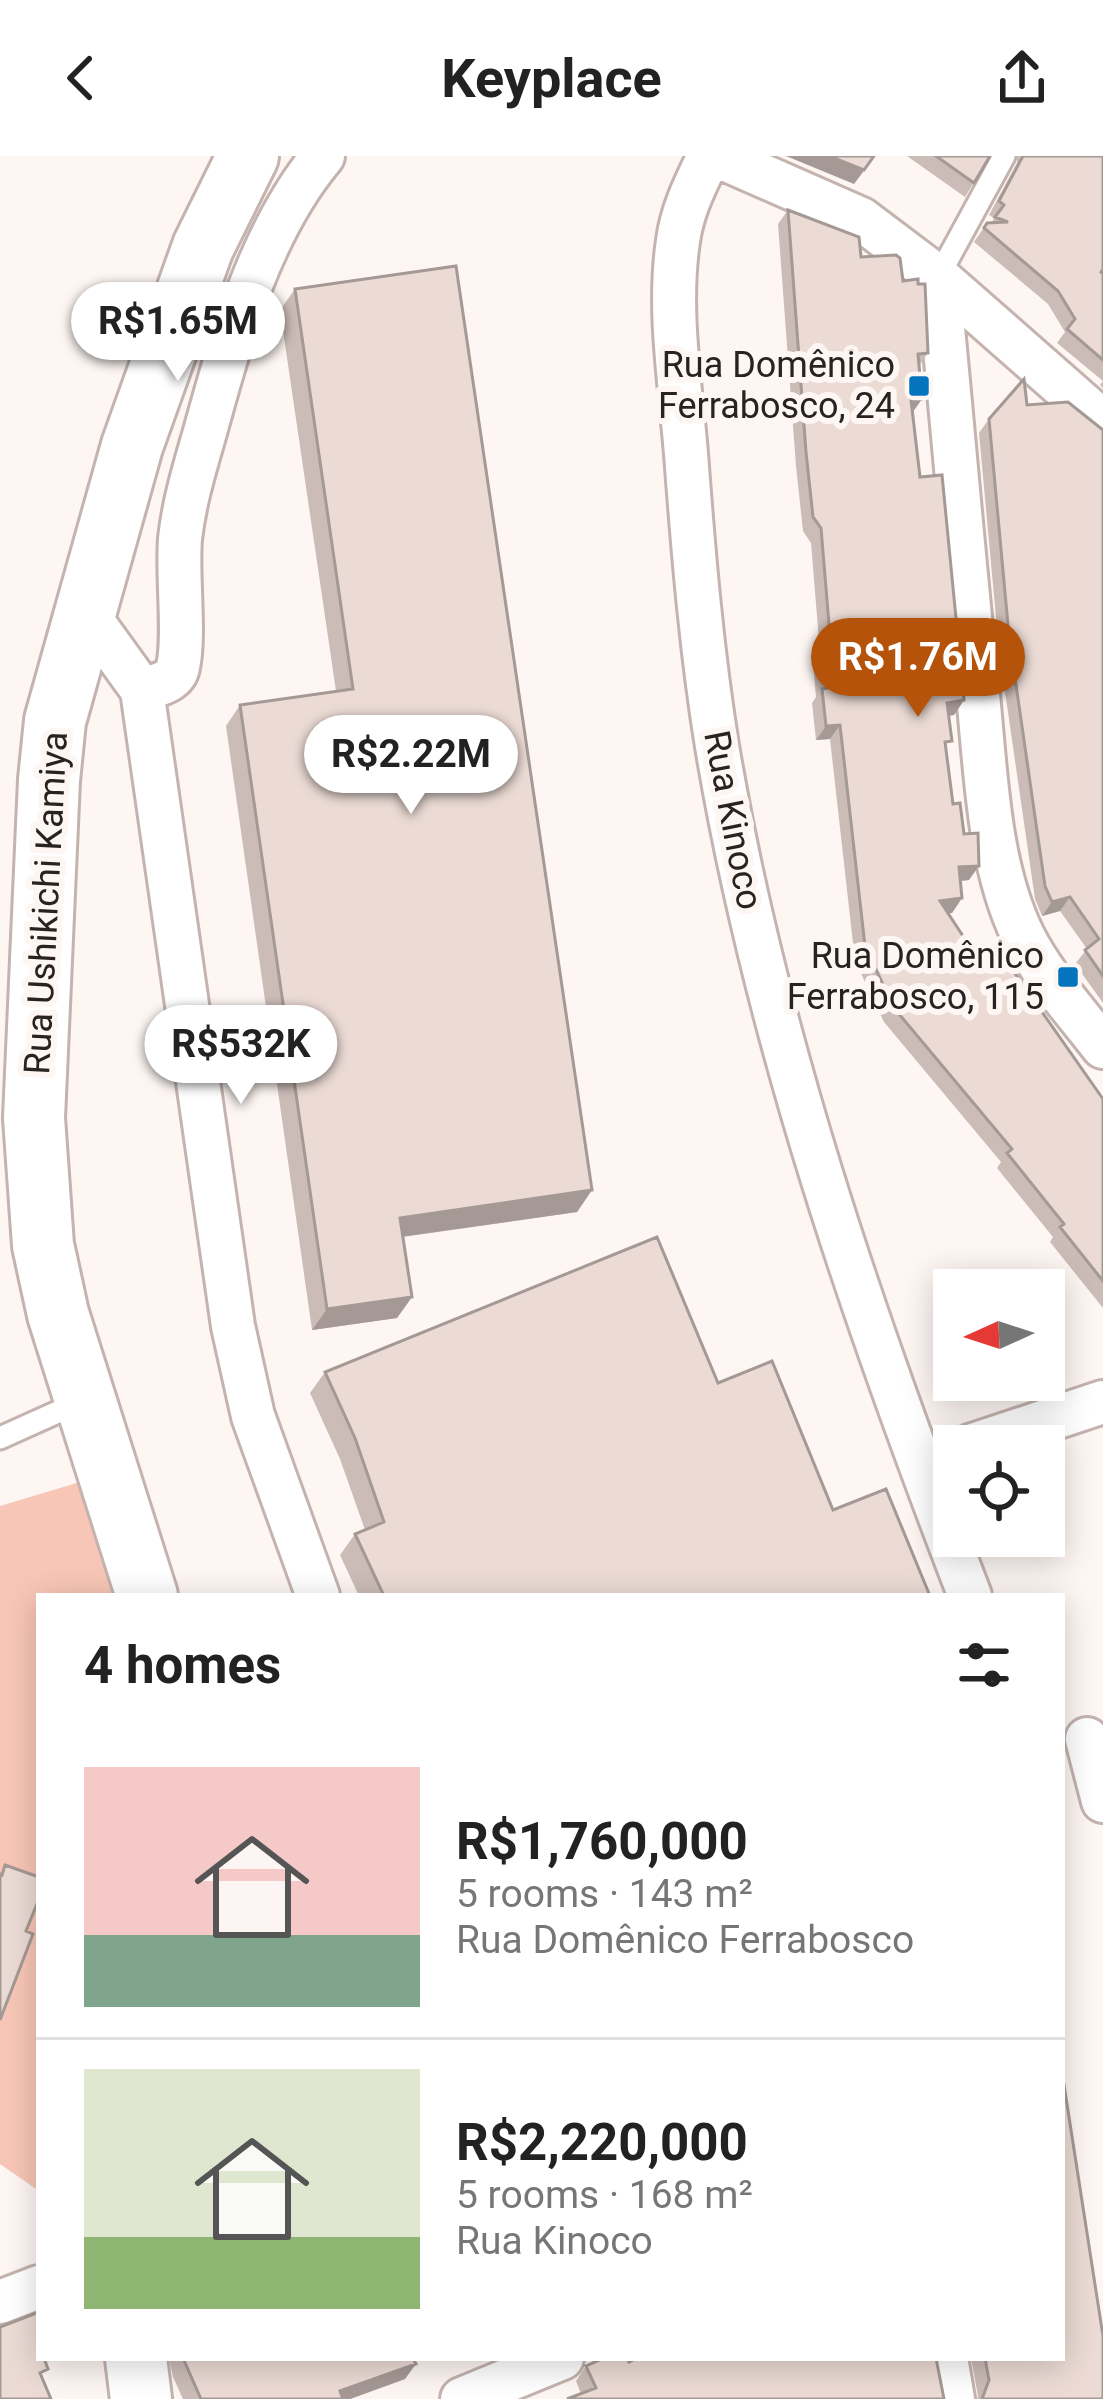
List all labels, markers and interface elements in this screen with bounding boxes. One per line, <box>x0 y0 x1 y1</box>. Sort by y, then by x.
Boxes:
icon: back <box>48 45 114 111</box>
icon: share <box>989 45 1055 111</box>
text: Keyplace <box>441 47 662 110</box>
pin: R$1.65M <box>67 282 289 384</box>
text: R$1.65M <box>98 298 258 344</box>
place label: Rua Domênico Ferrabosco, 24 <box>658 344 895 427</box>
marker: Rua Domênico Ferrabosco, 24 <box>906 373 932 399</box>
pin: R$1.76M <box>807 618 1029 720</box>
text: R$1.76M <box>838 634 998 680</box>
pin: R$2.22M <box>300 715 522 817</box>
street label: Rua Kinoco <box>695 727 771 913</box>
street label: Rua Ushikichi Kamiya <box>16 731 76 1075</box>
text: R$2.22M <box>331 731 491 777</box>
place label: Rua Domênico Ferrabosco, 115 <box>787 935 1044 1018</box>
marker: Rua Domênico Ferrabosco, 115 <box>1055 964 1081 990</box>
pin: R$532K <box>143 1005 339 1107</box>
text: R$532K <box>171 1021 311 1067</box>
north arrow <box>933 1269 1065 1401</box>
map controls <box>933 1269 1065 1557</box>
button: locate <box>933 1425 1065 1557</box>
icon: filters <box>951 1632 1017 1698</box>
text: 4 homes <box>84 1636 281 1695</box>
text: R$1,760,000 <box>456 1812 748 1871</box>
icon: home <box>180 1815 324 1959</box>
text: 5 rooms · 143 m² <box>456 1871 753 1917</box>
text: Rua Domênico Ferrabosco <box>456 1917 914 1963</box>
text: R$2,220,000 <box>456 2113 748 2172</box>
icon: home <box>180 2117 324 2261</box>
text: 5 rooms · 168 m² <box>456 2172 753 2218</box>
text: Rua Kinoco <box>456 2218 653 2264</box>

